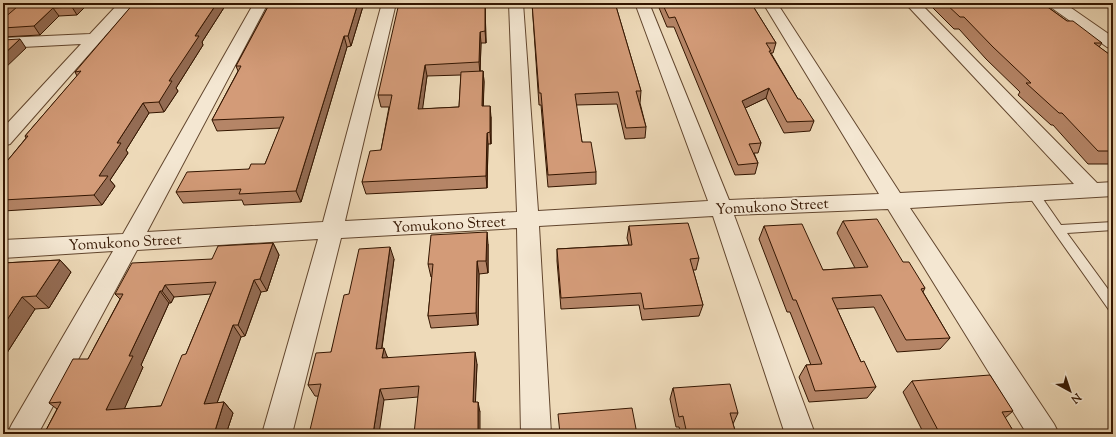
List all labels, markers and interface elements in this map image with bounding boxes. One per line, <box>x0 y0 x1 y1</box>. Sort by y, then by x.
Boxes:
street label: Yomukono Street <box>715 194 829 221</box>
street label: Yomukono Street <box>392 212 506 239</box>
street label: Yomukono Street <box>68 230 182 257</box>
north arrow <box>1050 371 1090 411</box>
text: N <box>1067 388 1085 407</box>

